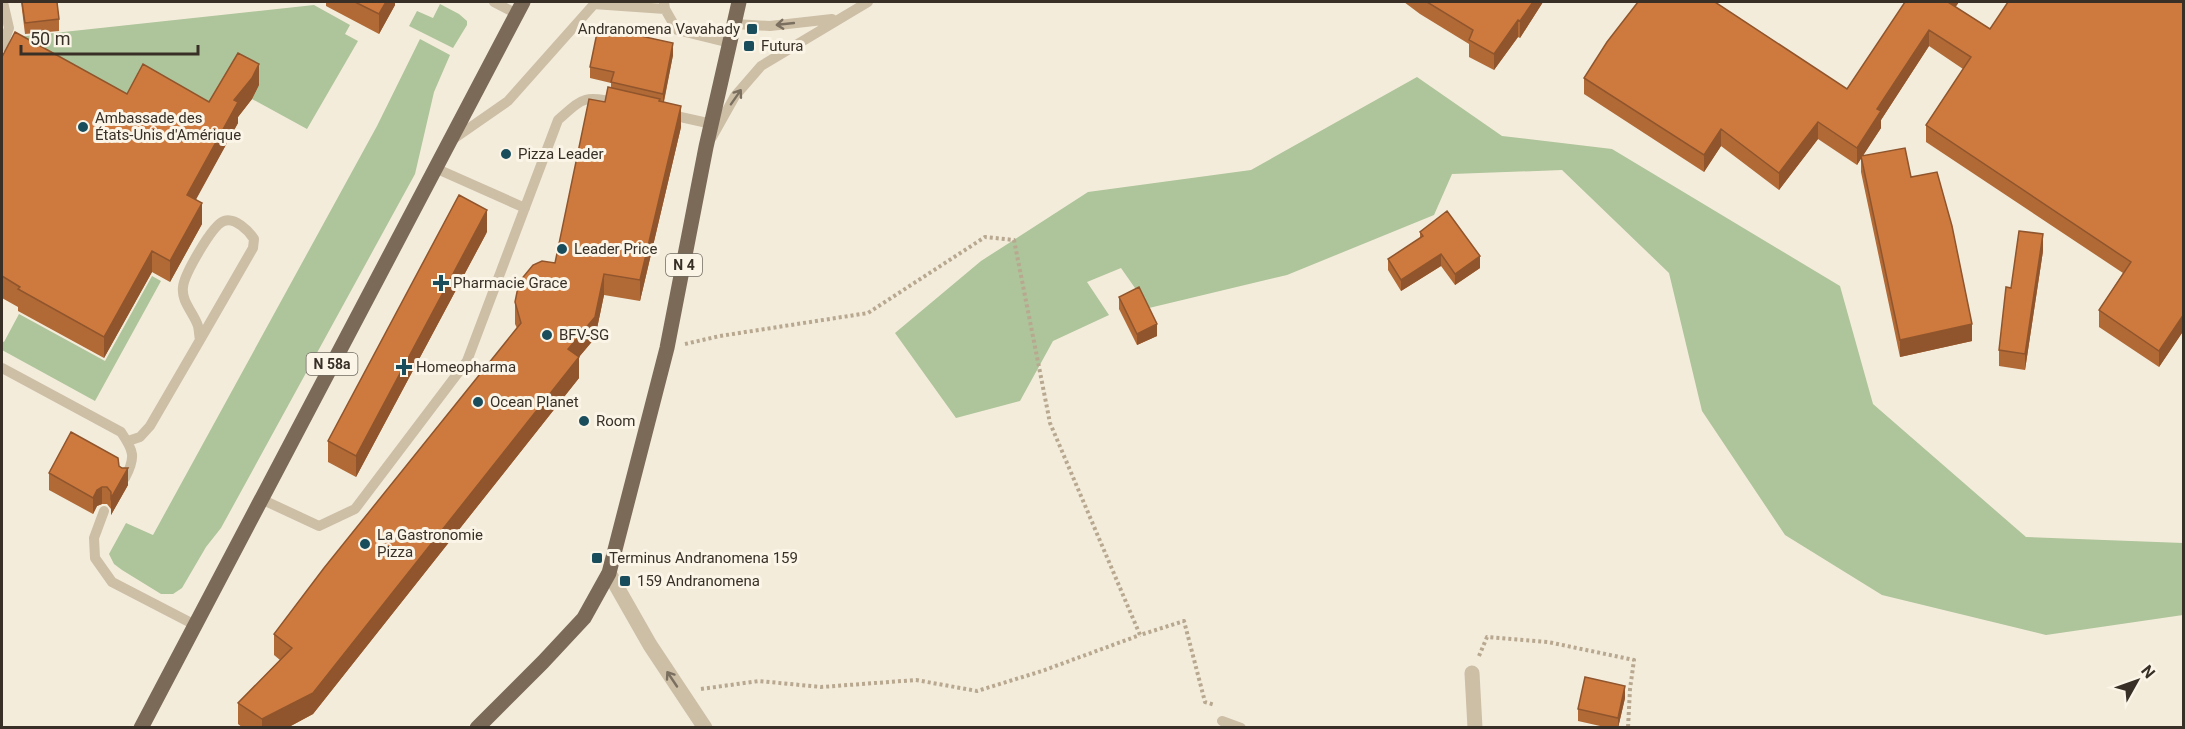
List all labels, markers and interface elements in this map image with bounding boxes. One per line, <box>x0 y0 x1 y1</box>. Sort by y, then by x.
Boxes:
scale bar <box>21 18 198 56</box>
one-way arrow <box>776 19 796 30</box>
place label: Andranomena Vavahady <box>578 20 740 38</box>
marker: Andranomena Vavahady <box>745 22 759 36</box>
text: 50 m <box>30 28 70 49</box>
place label: Futura <box>761 37 804 55</box>
marker: Futura <box>742 39 756 53</box>
one-way arrow <box>730 89 742 105</box>
place label: Ambassade des États-Unis d'Amérique <box>95 109 241 144</box>
marker: Ambassade des États-Unis d'Amérique <box>76 120 90 134</box>
place label: Pizza Leader <box>518 145 604 163</box>
marker: Pizza Leader <box>499 147 513 161</box>
place label: Leader Price <box>574 240 657 258</box>
marker: Leader Price <box>555 242 569 256</box>
road number: N 4 <box>666 254 702 276</box>
place label: Pharmacie Grace <box>453 274 567 292</box>
marker: Pharmacie Grace <box>434 276 448 290</box>
place label: BFV-SG <box>559 326 609 344</box>
marker: BFV-SG <box>540 328 554 342</box>
road number: N 58a <box>306 353 358 375</box>
place label: Homeopharma <box>416 358 516 376</box>
marker: Homeopharma <box>397 360 411 374</box>
place label: Ocean Planet <box>490 393 579 411</box>
marker: Ocean Planet <box>471 395 485 409</box>
place label: Room <box>596 412 636 430</box>
marker: Room <box>577 414 591 428</box>
place label: La Gastronomie Pizza <box>377 526 483 561</box>
marker: La Gastronomie Pizza <box>358 537 372 551</box>
place label: Terminus Andranomena 159 <box>609 549 798 567</box>
marker: Terminus Andranomena 159 <box>590 551 604 565</box>
place label: 159 Andranomena <box>637 572 760 590</box>
marker: 159 Andranomena <box>618 574 632 588</box>
north arrow <box>2107 651 2167 711</box>
text: N <box>2137 661 2159 682</box>
one-way arrow <box>666 670 679 687</box>

